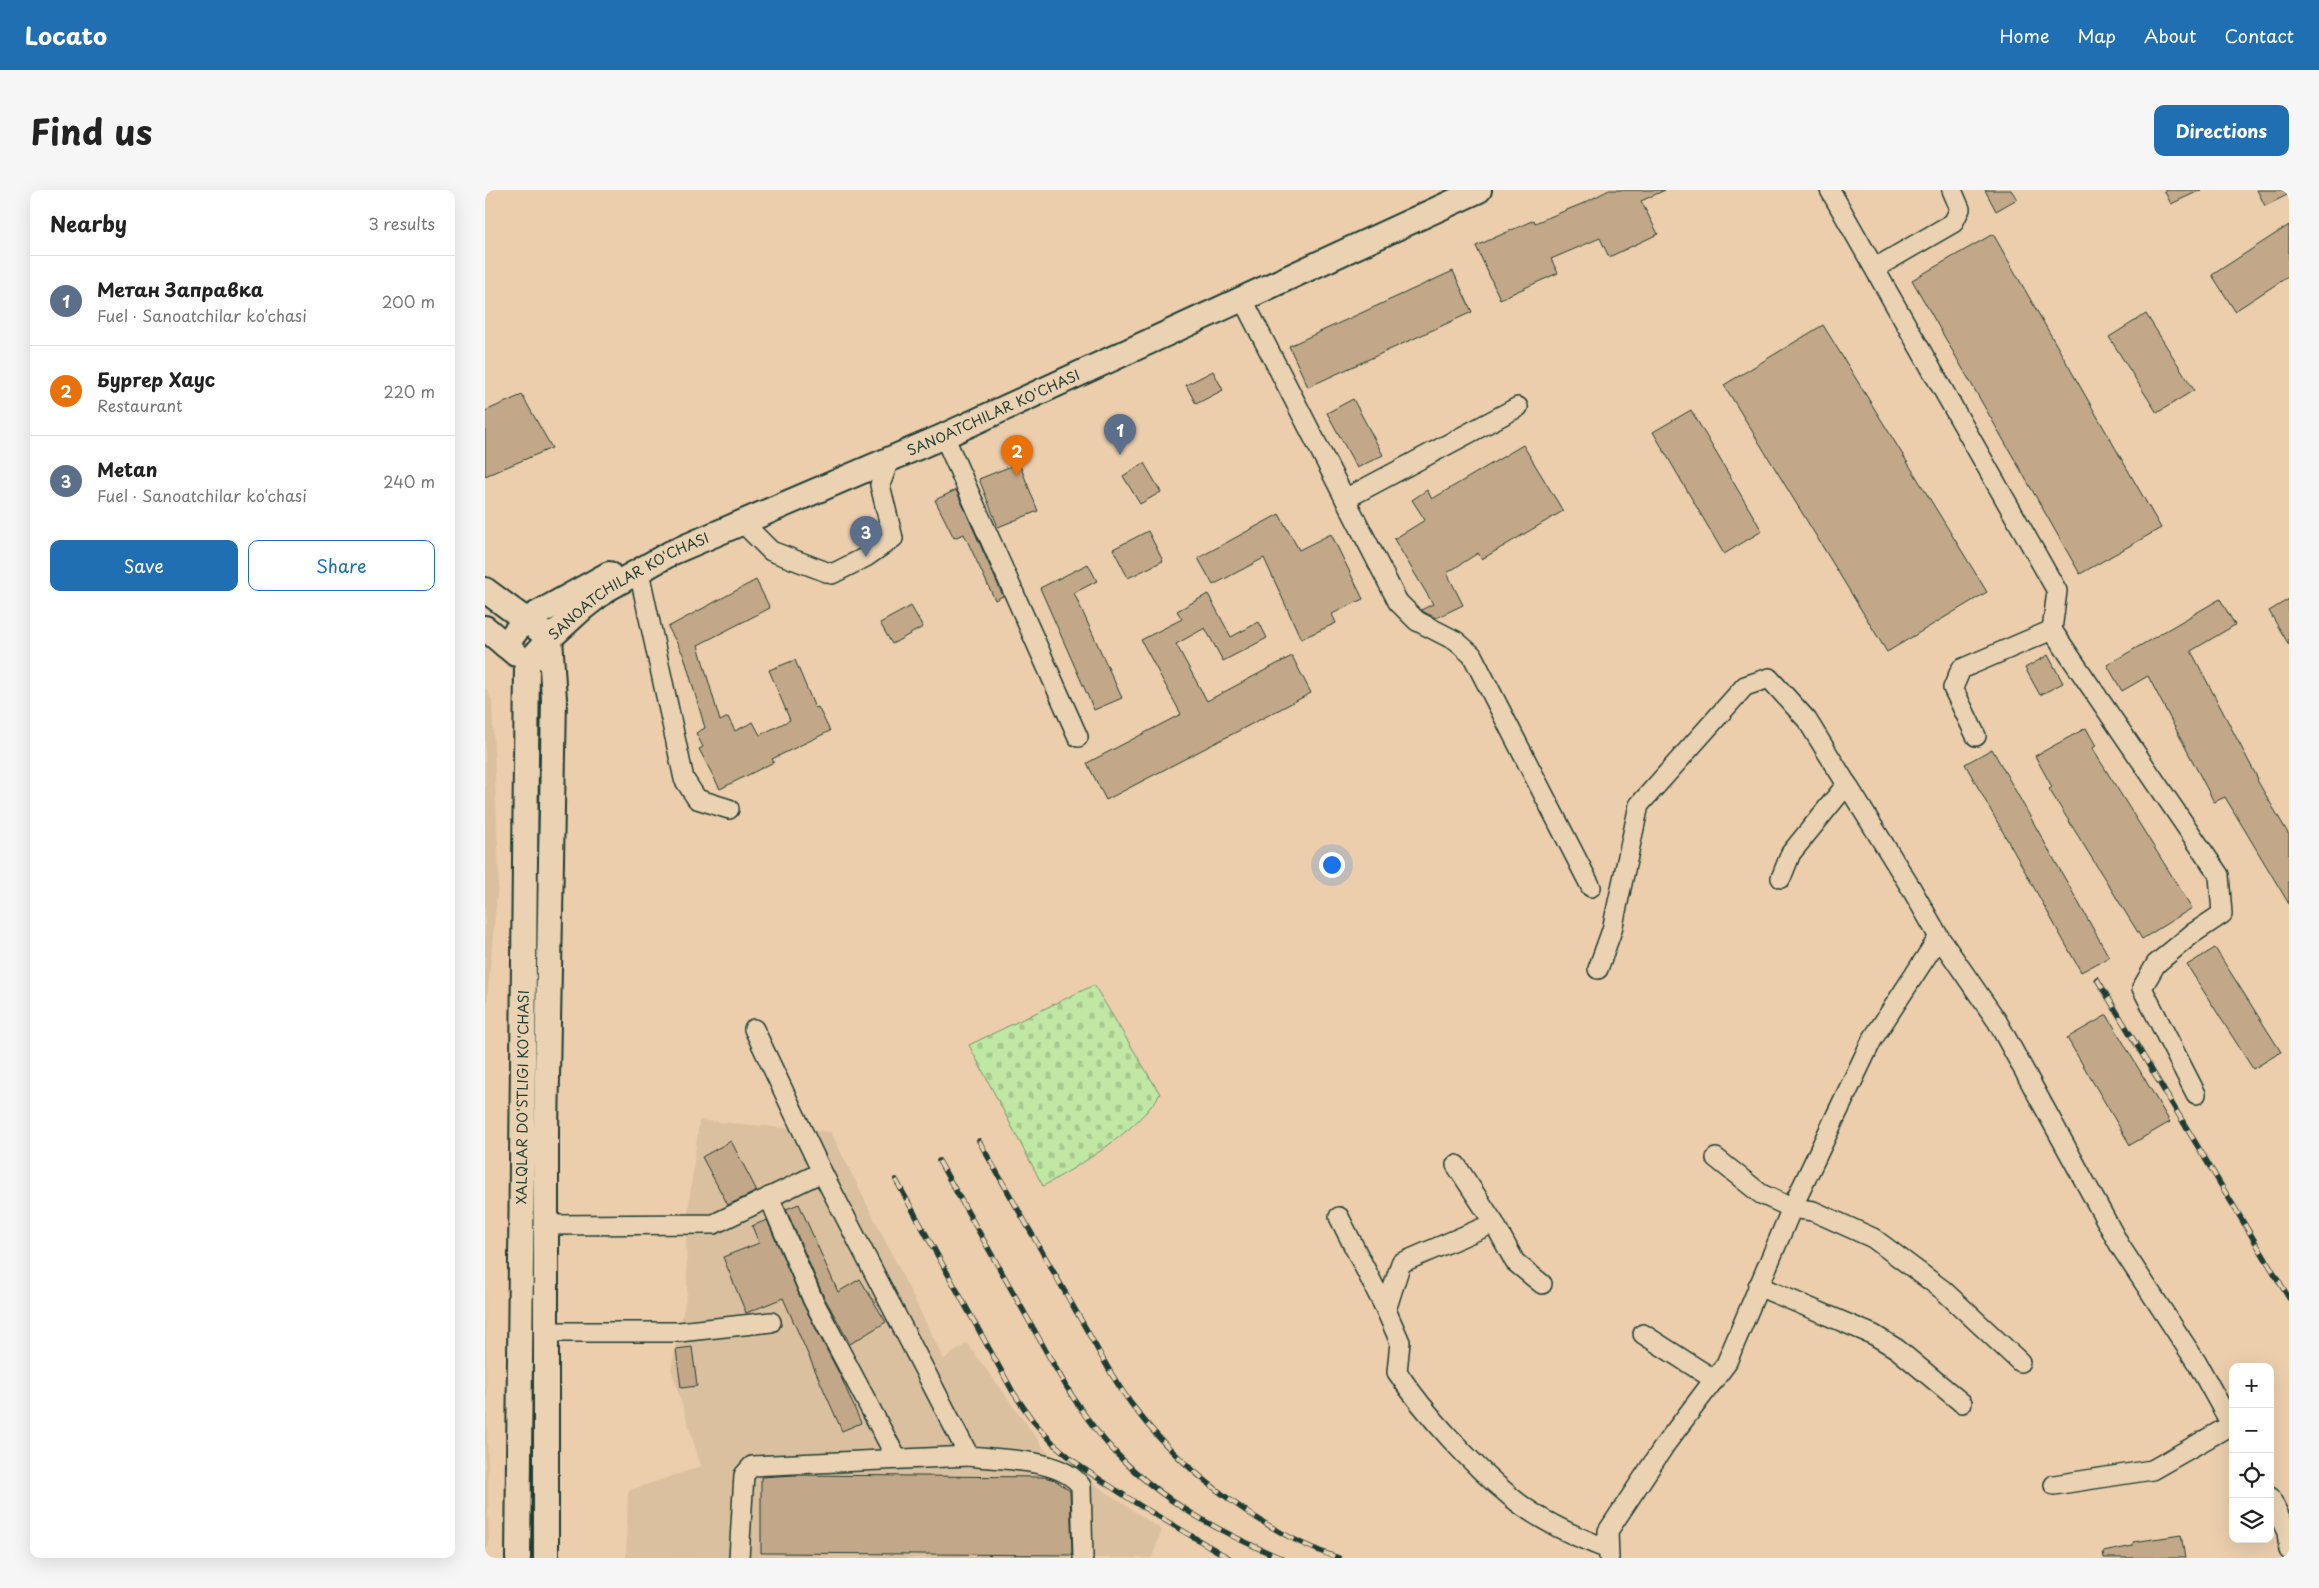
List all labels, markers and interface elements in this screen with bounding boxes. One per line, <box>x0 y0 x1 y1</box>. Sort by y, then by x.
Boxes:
text: Locato <box>25 17 107 53</box>
text: Home <box>1999 22 2049 49</box>
text: Map <box>2077 22 2116 49</box>
text: About <box>2144 22 2196 49</box>
text: Contact <box>2224 22 2294 49</box>
text: Find us <box>30 104 152 157</box>
button: Directions <box>2154 105 2289 156</box>
text: Nearby <box>50 207 127 239</box>
text: 3 results <box>368 211 435 235</box>
text: Метан Заправка <box>97 275 263 303</box>
text: 1 <box>62 289 70 313</box>
text: 200 m <box>382 289 435 313</box>
text: Fuel · Sanoatchilar ko'chasi <box>97 303 307 327</box>
street label: SANOATCHILAR KO'CHASI <box>903 364 1083 461</box>
text: Бургер Хаус <box>97 365 215 393</box>
text: 2 <box>60 379 72 403</box>
text: 220 m <box>384 379 435 403</box>
text: Restaurant <box>97 393 183 417</box>
pin: 1 <box>1104 414 1136 455</box>
pin: 2 <box>1001 435 1033 476</box>
text: Metan <box>97 455 158 483</box>
text: 3 <box>61 469 71 493</box>
text: 240 m <box>383 469 435 493</box>
text: Fuel · Sanoatchilar ko'chasi <box>97 483 307 507</box>
pin: 3 <box>850 516 882 557</box>
street label: SANOATCHILAR KO'CHASI <box>544 527 712 645</box>
button: Save <box>50 540 238 591</box>
button: Share <box>248 540 435 591</box>
your location <box>1319 852 1345 878</box>
street label: XALQLAR DO'STLIGI KO'CHASI <box>511 990 534 1204</box>
map controls <box>2229 1363 2274 1543</box>
button: + <box>2229 1363 2274 1408</box>
button: − <box>2229 1408 2274 1453</box>
button: locate <box>2229 1453 2274 1498</box>
button: layers <box>2229 1498 2274 1543</box>

